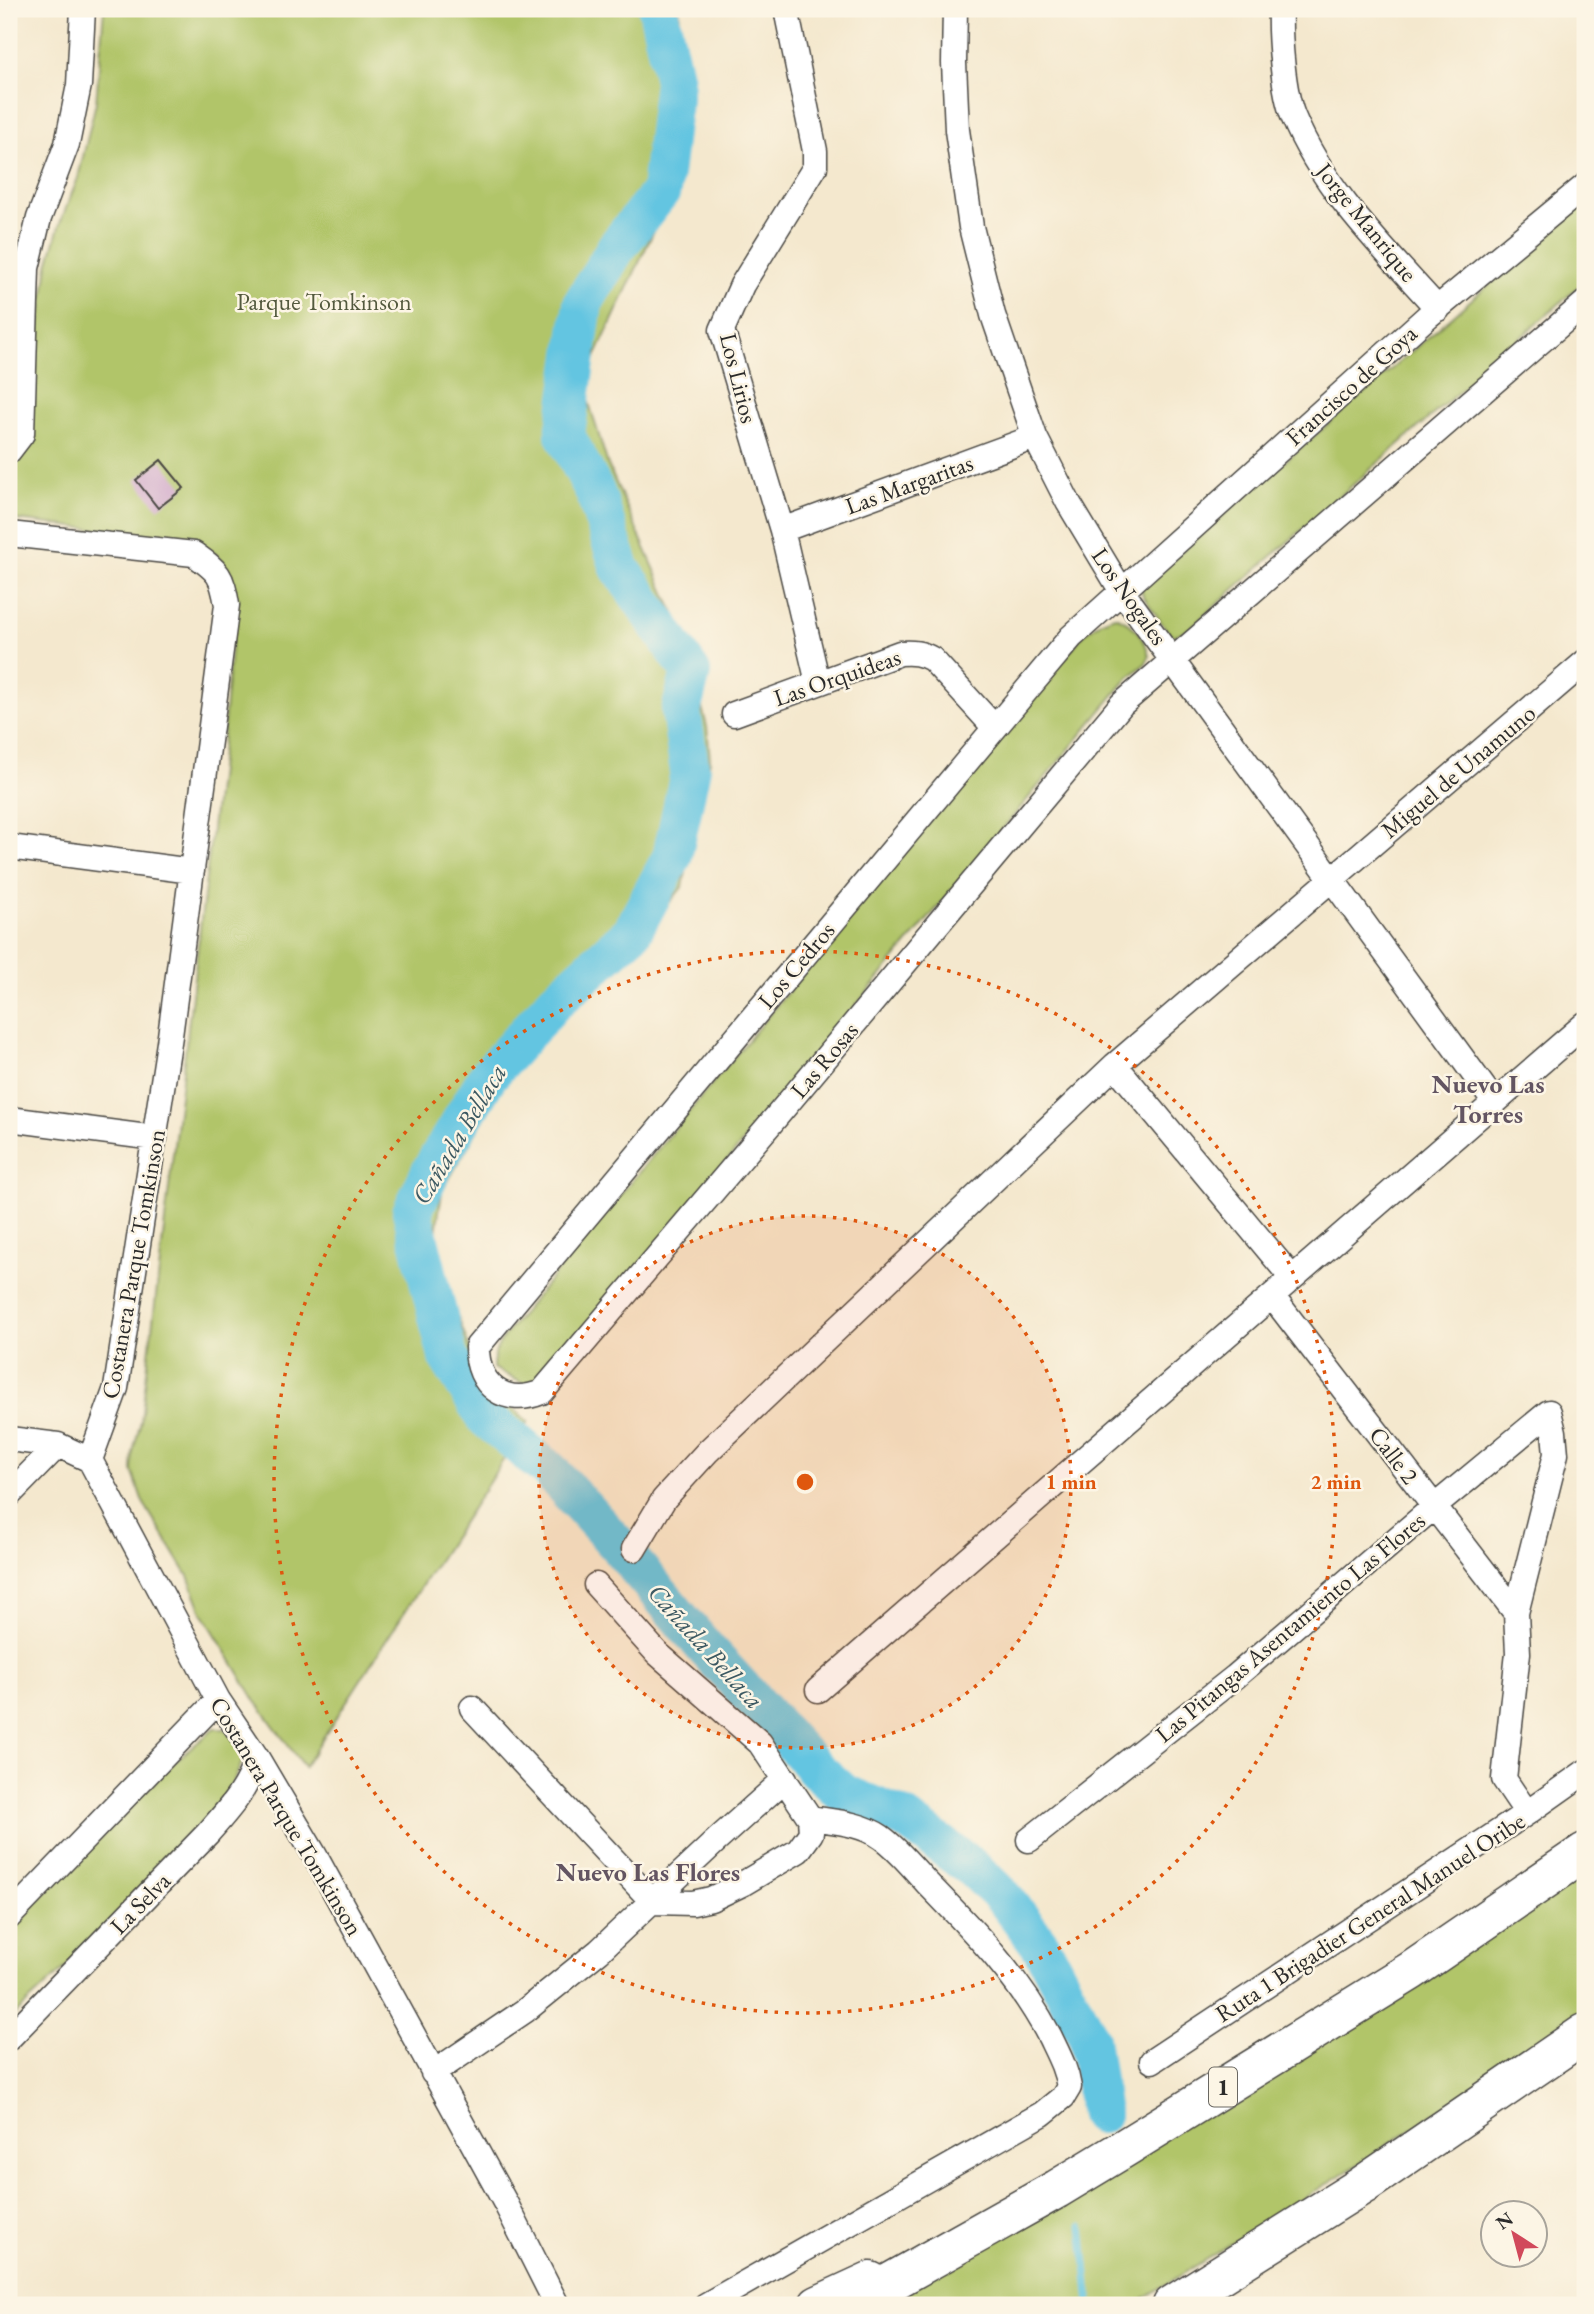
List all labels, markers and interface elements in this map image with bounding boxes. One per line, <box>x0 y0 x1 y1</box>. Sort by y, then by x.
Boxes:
street label: Jorge Manrique <box>1308 155 1425 288</box>
park label: Parque Tomkinson <box>236 286 412 317</box>
street label: Francisco de Goya <box>1279 317 1424 452</box>
street label: Los Lirios <box>713 330 765 426</box>
street label: Las Margaritas <box>841 447 977 521</box>
street label: Los Nogales <box>1085 541 1175 651</box>
street label: Las Orquideas <box>769 641 905 713</box>
street label: Miguel de Unamuno <box>1374 697 1542 845</box>
street label: Los Cedros <box>751 915 841 1015</box>
street label: Las Rosas <box>783 1015 865 1105</box>
water label: Cañada Bellaca <box>404 1058 514 1210</box>
district label: Nuevo Las Torres <box>1431 1067 1545 1131</box>
street label: Costanera Parque Tomkinson <box>94 1126 172 1401</box>
street label: Calle 2 <box>1362 1420 1426 1490</box>
text: 1 min <box>1045 1468 1097 1495</box>
text: 2 min <box>1310 1468 1362 1495</box>
centre of rings <box>793 1470 817 1494</box>
street label: Las Pitangas Asentamiento Las Flores <box>1149 1505 1431 1749</box>
water label: Cañada Bellaca <box>641 1576 771 1716</box>
street label: Costanera Parque Tomkinson <box>203 1691 371 1941</box>
street label: Ruta 1 Brigadier General Manuel Oribe <box>1209 1805 1531 2029</box>
district label: Nuevo Las Flores <box>556 1855 740 1889</box>
street label: La Selva <box>103 1865 177 1941</box>
road number: 1 <box>1209 2068 1237 2106</box>
north arrow <box>1478 2198 1548 2268</box>
text: N <box>1491 2206 1518 2235</box>

